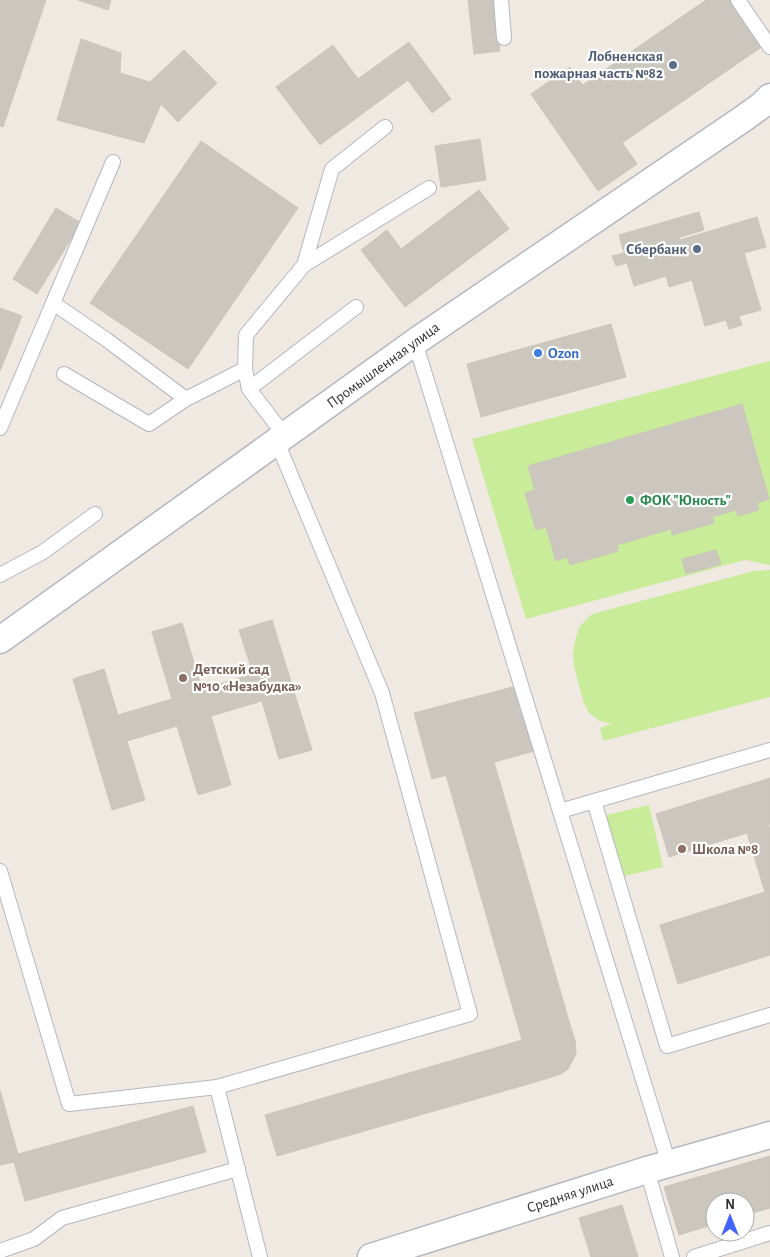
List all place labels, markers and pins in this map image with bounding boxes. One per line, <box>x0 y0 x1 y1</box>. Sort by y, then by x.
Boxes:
place label: Лобненская пожарная часть №82 <box>534 49 663 81</box>
marker: Лобненская пожарная часть №82 <box>667 59 679 71</box>
place label: Сбербанк <box>626 242 688 257</box>
marker: Сбербанк <box>691 243 703 255</box>
place label: Ozon <box>548 346 579 361</box>
marker: Ozon <box>532 347 544 359</box>
place label: ФОК "Юность" <box>640 493 731 508</box>
marker: ФОК "Юность" <box>624 494 636 506</box>
place label: Детский сад №10 «Незабудка» <box>193 662 302 694</box>
marker: Детский сад №10 «Незабудка» <box>177 672 189 684</box>
place label: Школа №8 <box>692 842 758 857</box>
marker: Школа №8 <box>676 843 688 855</box>

